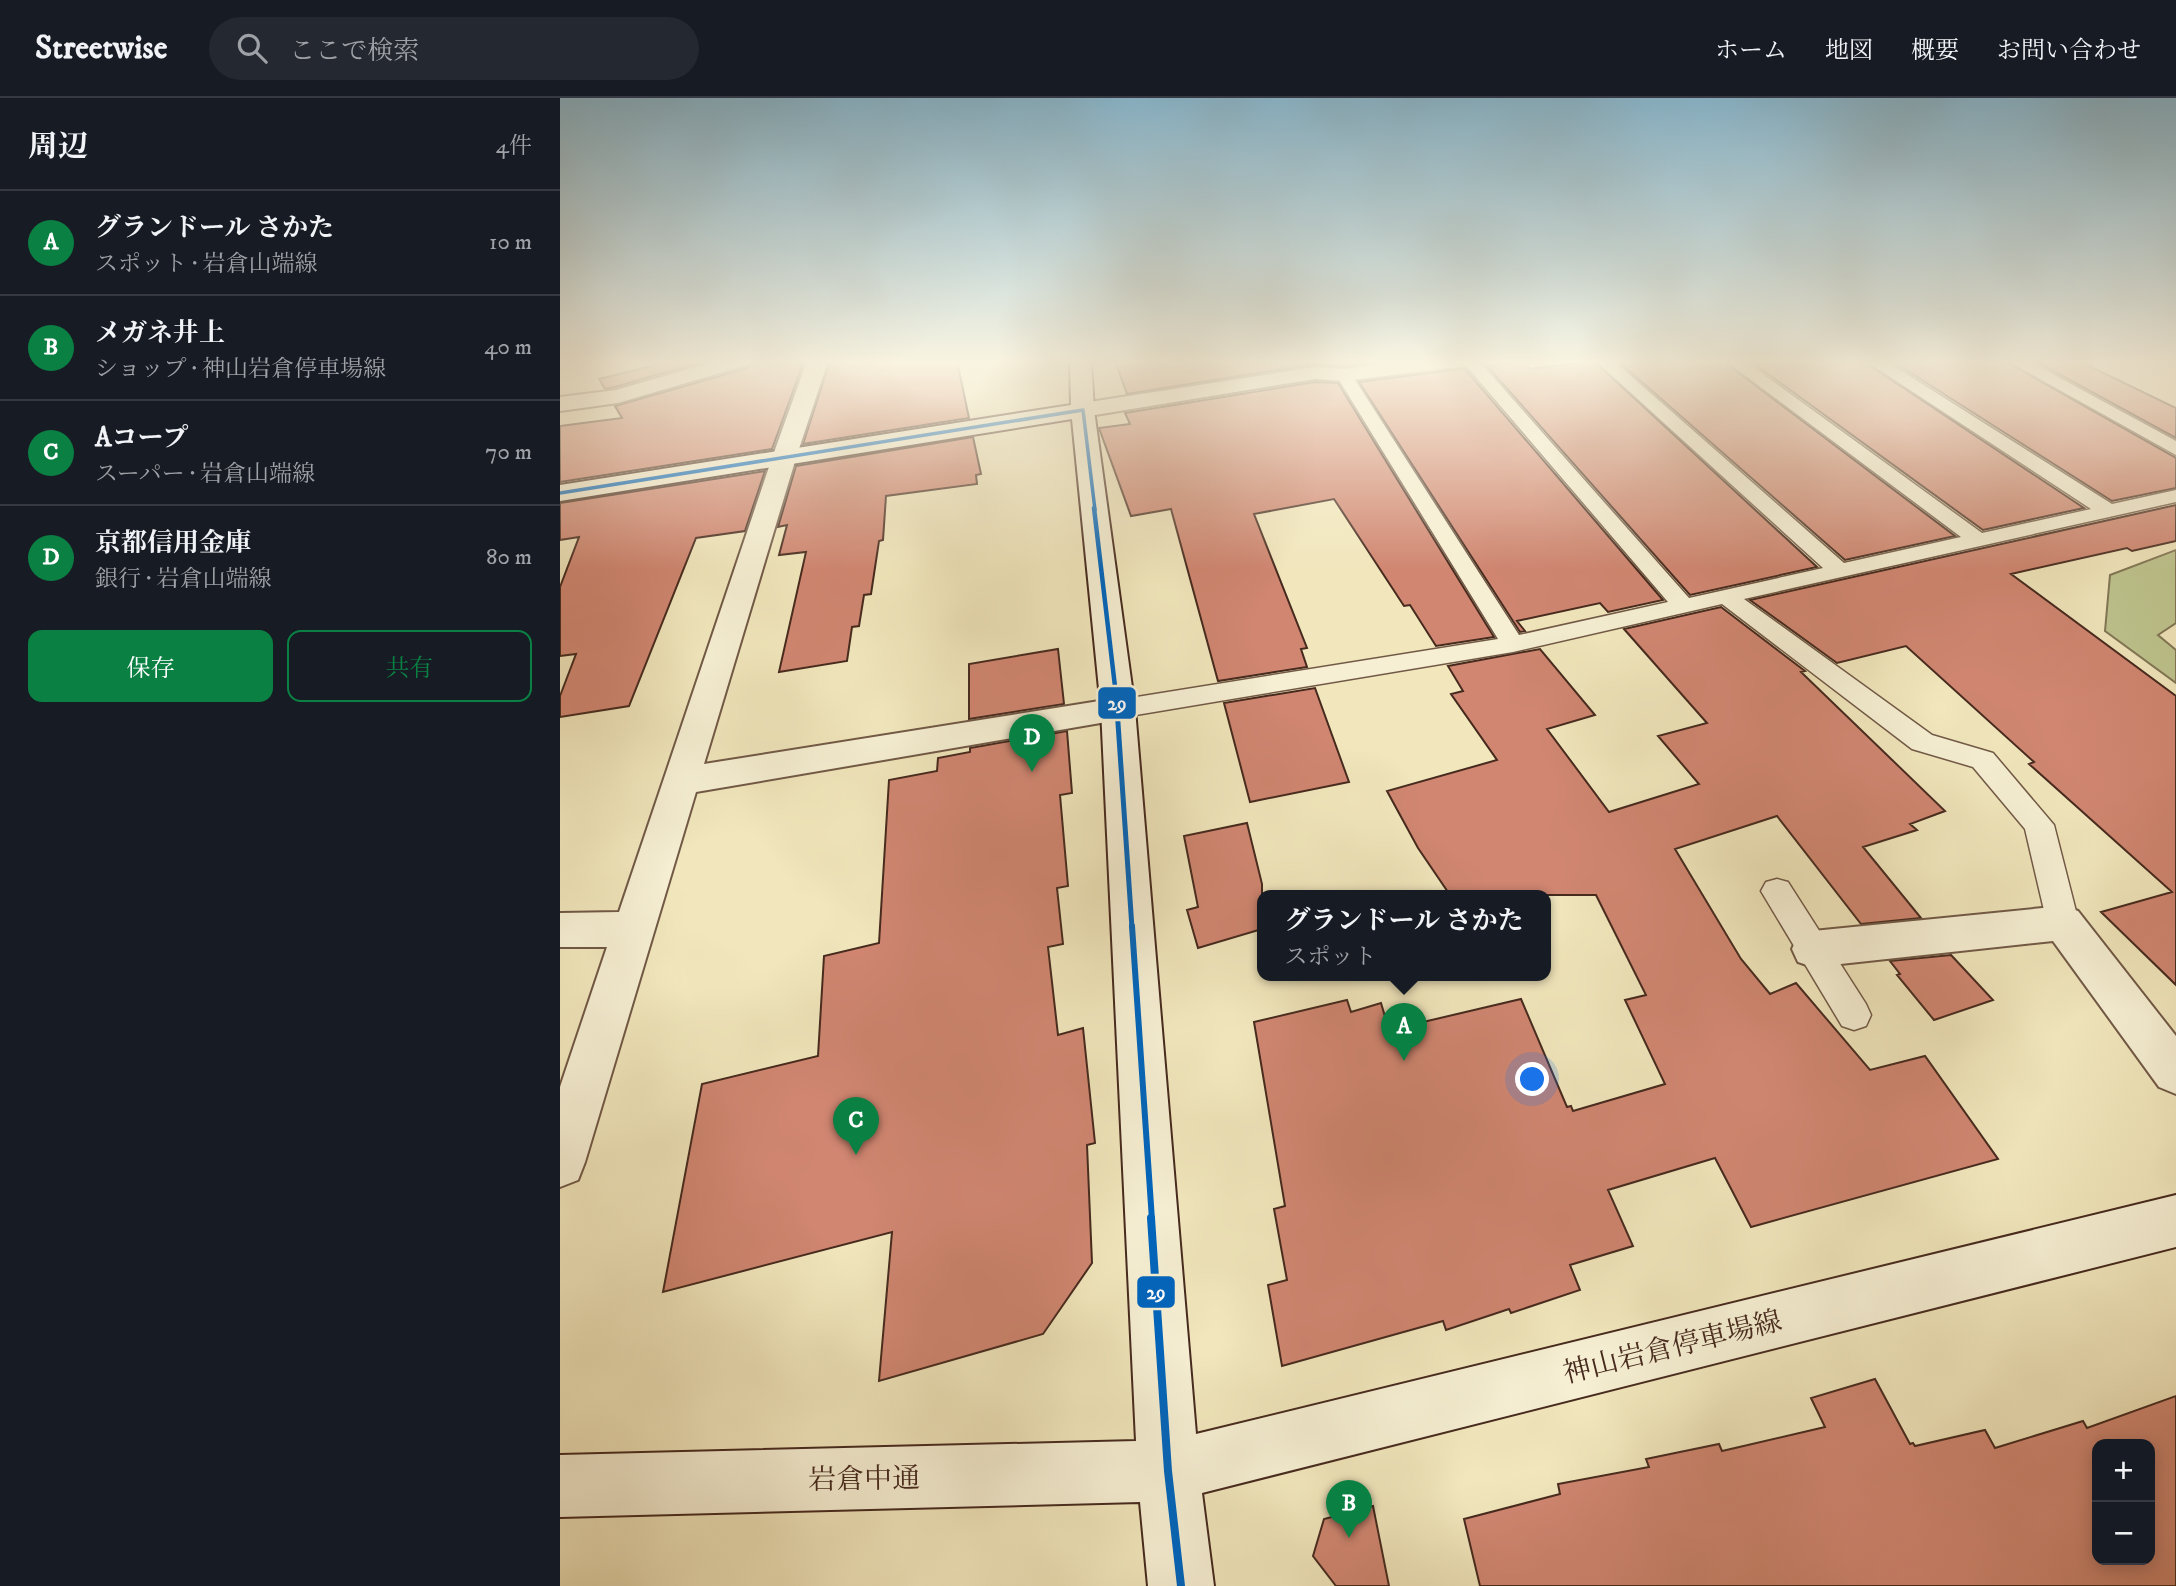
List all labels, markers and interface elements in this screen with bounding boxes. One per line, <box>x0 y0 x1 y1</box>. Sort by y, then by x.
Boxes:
search box <box>209 17 699 80</box>
text: Streetwise <box>35 28 167 69</box>
icon: search <box>233 29 271 67</box>
text: ここで検索 <box>289 35 419 68</box>
text: ホーム <box>1715 36 1787 66</box>
text: 地図 <box>1825 36 1873 66</box>
text: 概要 <box>1911 36 1959 66</box>
text: お問い合わせ <box>1997 36 2141 66</box>
text: 周辺 <box>28 129 88 166</box>
text: 4件 <box>496 132 532 161</box>
text: グランドール さかた <box>95 212 334 245</box>
text: A <box>44 228 58 257</box>
text: 10 m <box>489 228 532 257</box>
text: スポット · 岩倉山端線 <box>95 250 317 279</box>
text: メガネ井上 <box>95 317 225 350</box>
text: B <box>44 333 58 362</box>
text: 40 m <box>484 333 532 362</box>
text: ショップ · 神山岩倉停車場線 <box>95 355 386 384</box>
text: Aコープ <box>95 422 188 455</box>
text: C <box>43 438 59 467</box>
text: 70 m <box>485 438 532 467</box>
text: スーパー · 岩倉山端線 <box>95 460 315 489</box>
text: 京都信用金庫 <box>95 527 251 560</box>
text: D <box>42 543 60 572</box>
text: 80 m <box>486 543 532 572</box>
text: 銀行 · 岩倉山端線 <box>95 565 271 594</box>
button: 保存 <box>28 630 273 702</box>
button: 共有 <box>287 630 532 702</box>
line badge: 29 <box>1097 686 1137 720</box>
text: 29 <box>1108 693 1126 716</box>
pin: D <box>1009 714 1055 772</box>
popup <box>1257 890 1551 981</box>
text: グランドール さかた <box>1284 905 1524 938</box>
text: スポット <box>1284 943 1376 972</box>
pin: A <box>1381 1003 1427 1061</box>
your location <box>1515 1062 1549 1096</box>
pin: C <box>833 1097 879 1155</box>
line badge: 29 <box>1136 1275 1176 1309</box>
text: 29 <box>1147 1282 1165 1305</box>
street label: 神山岩倉停車場線 <box>1559 1303 1785 1392</box>
map controls <box>2092 1439 2155 1565</box>
button: + <box>2092 1439 2155 1502</box>
street label: 岩倉中通 <box>808 1461 920 1498</box>
pin: B <box>1326 1480 1372 1538</box>
button: − <box>2092 1502 2155 1565</box>

